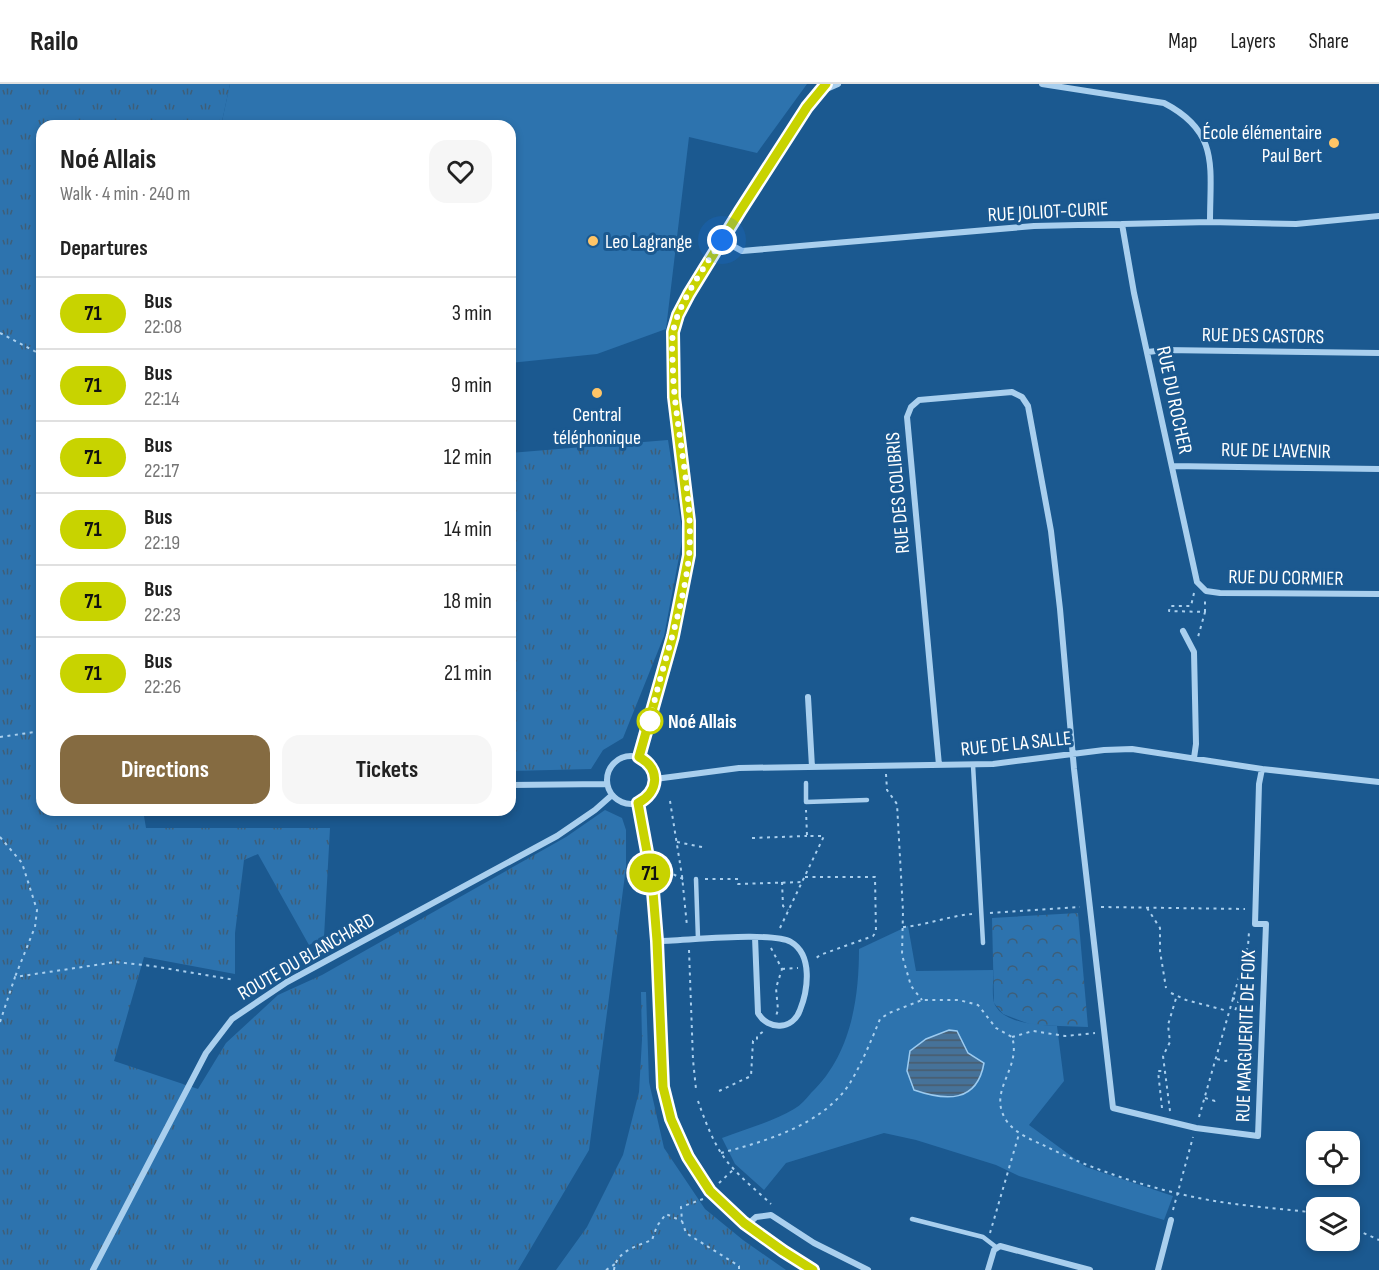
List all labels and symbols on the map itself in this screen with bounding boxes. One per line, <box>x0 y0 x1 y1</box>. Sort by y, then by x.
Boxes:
place label: École élémentaire Paul Bert <box>1202 121 1322 168</box>
marker: École élémentaire Paul Bert <box>1327 136 1341 150</box>
street label: RUE JOLIOT-CURIE <box>987 197 1109 227</box>
your location <box>707 225 737 255</box>
place label: Leo Lagrange <box>605 230 692 254</box>
marker: Leo Lagrange <box>586 234 600 248</box>
street label: RUE DES CASTORS <box>1202 323 1324 349</box>
street label: RUE DU ROCHER <box>1151 344 1197 456</box>
marker: Central téléphonique <box>590 386 604 400</box>
place label: Central téléphonique <box>553 403 641 450</box>
street label: RUE DES COLIBRIS <box>881 431 915 555</box>
street label: RUE DE L'AVENIR <box>1221 438 1331 464</box>
street label: RUE DU CORMIER <box>1228 565 1344 591</box>
marker: Noé Allais <box>637 708 663 734</box>
place label: Noé Allais <box>668 710 737 734</box>
street label: RUE DE LA SALLE <box>960 726 1073 762</box>
line badge: 71 <box>623 854 677 892</box>
street label: ROUTE DU BLANCHARD <box>234 908 379 1006</box>
street label: RUE MARGUERITE DE FOIX <box>1231 949 1261 1122</box>

